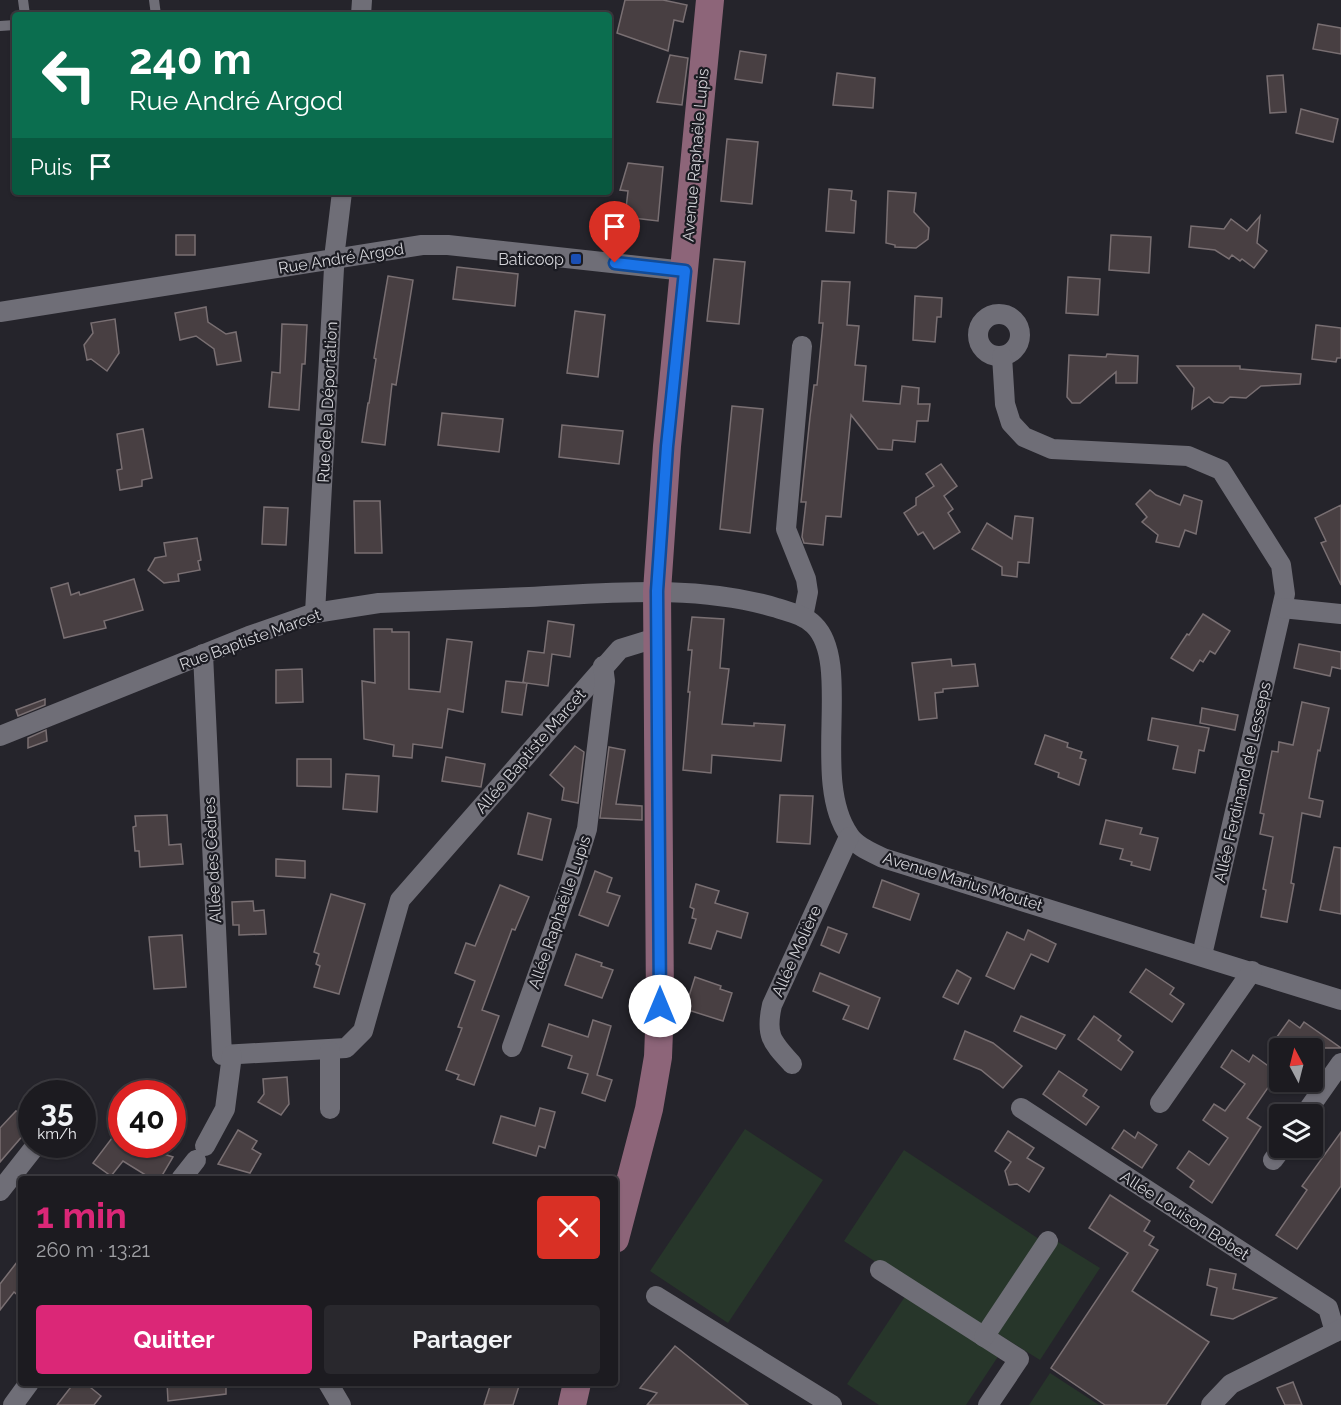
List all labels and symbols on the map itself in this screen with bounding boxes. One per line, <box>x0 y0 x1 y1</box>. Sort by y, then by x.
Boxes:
street label: Avenue Raphaële Lupis <box>678 67 713 243</box>
pin <box>589 201 640 263</box>
street label: Rue André Argod <box>277 239 405 278</box>
place label: Baticoop <box>498 250 564 269</box>
marker: Baticoop <box>569 252 583 266</box>
street label: Rue de la Déportation <box>314 321 341 483</box>
street label: Rue Baptiste Marcet <box>177 605 324 674</box>
street label: Allée Ferdinand de Lesseps <box>1210 680 1275 884</box>
street label: Allée Baptiste Marcet <box>471 685 590 817</box>
street label: Allée des Cèdres <box>200 796 225 924</box>
street label: Allée Raphaëlle Lupis <box>524 833 595 991</box>
street label: Avenue Marius Moutet <box>881 848 1046 915</box>
street label: Allée Molière <box>768 903 825 1000</box>
position arrow <box>628 974 692 1038</box>
north arrow <box>1269 1038 1323 1092</box>
speed limit sign: 40 <box>108 1080 186 1158</box>
street label: Allée Louison Bobet <box>1117 1167 1253 1264</box>

